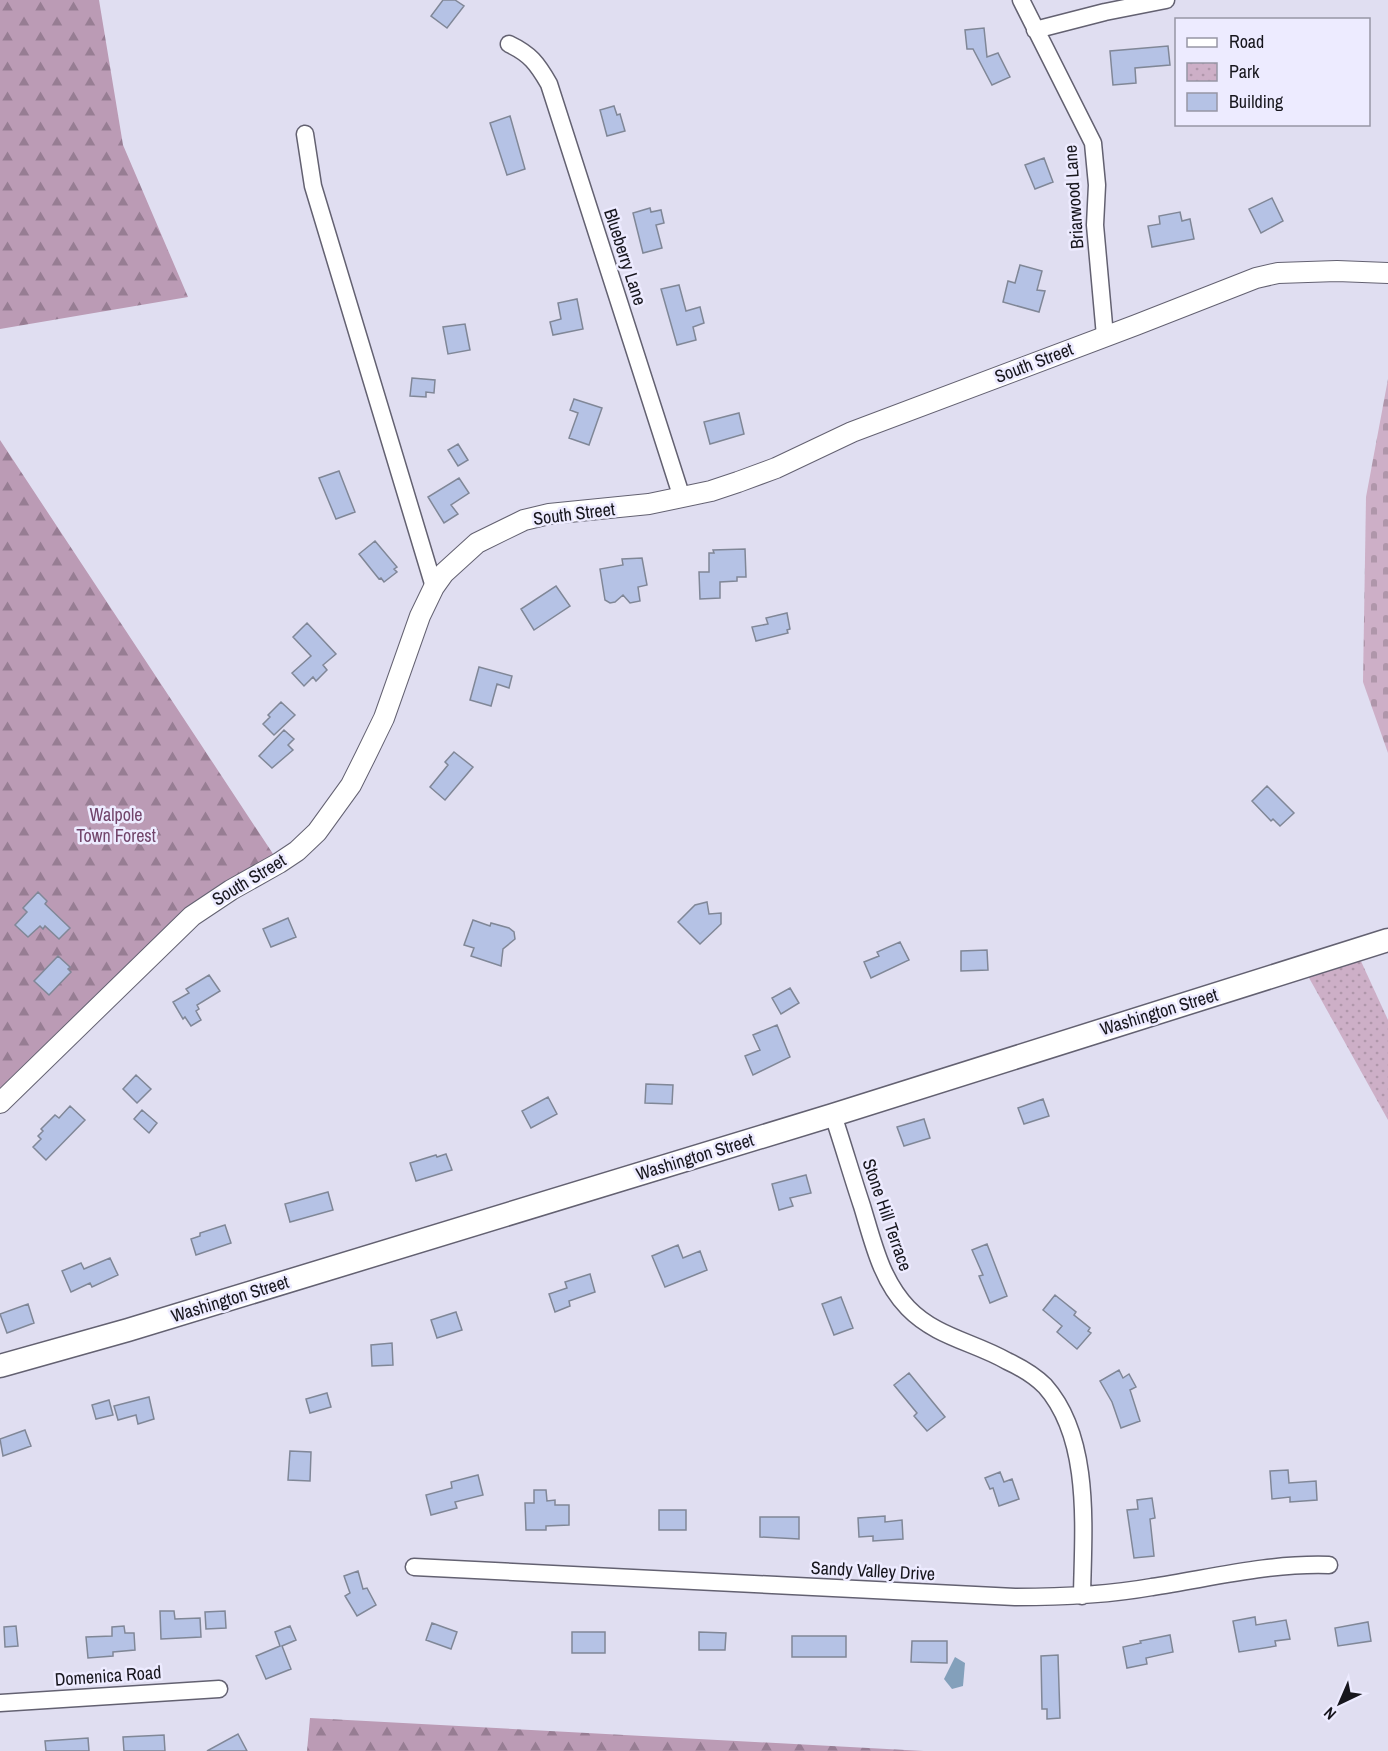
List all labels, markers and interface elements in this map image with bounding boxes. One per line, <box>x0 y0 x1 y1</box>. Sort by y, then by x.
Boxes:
legend <box>1175 18 1370 126</box>
text: Road <box>1229 29 1264 54</box>
text: Park <box>1229 59 1260 84</box>
text: Building <box>1229 89 1284 114</box>
street label: Briarwood Lane <box>1057 144 1090 250</box>
street label: Blueberry Lane <box>598 205 653 308</box>
street label: South Street <box>991 336 1077 389</box>
street label: South Street <box>532 496 616 531</box>
park label: Walpole Town Forest <box>76 802 156 848</box>
street label: South Street <box>207 848 290 911</box>
street label: Washington Street <box>1097 982 1221 1041</box>
street label: Washington Street <box>633 1127 757 1186</box>
street label: Stone Hill Terrace <box>857 1155 918 1274</box>
street label: Washington Street <box>168 1269 292 1328</box>
street label: Sandy Valley Drive <box>810 1555 936 1586</box>
street label: Domenica Road <box>54 1659 162 1692</box>
north arrow <box>1310 1673 1370 1733</box>
text: N <box>1319 1703 1341 1725</box>

